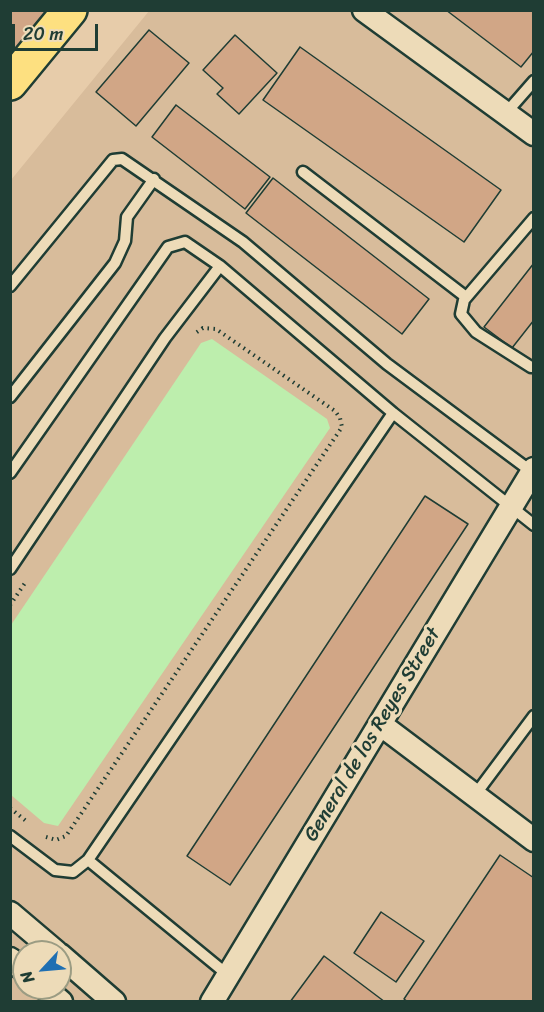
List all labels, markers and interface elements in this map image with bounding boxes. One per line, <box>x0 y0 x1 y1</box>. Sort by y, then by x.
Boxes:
scale bar <box>15 12 100 50</box>
text: 20 m <box>23 18 63 50</box>
street label: General de los Reyes Street <box>300 624 446 846</box>
north arrow <box>12 940 72 1000</box>
text: N <box>12 966 43 989</box>

